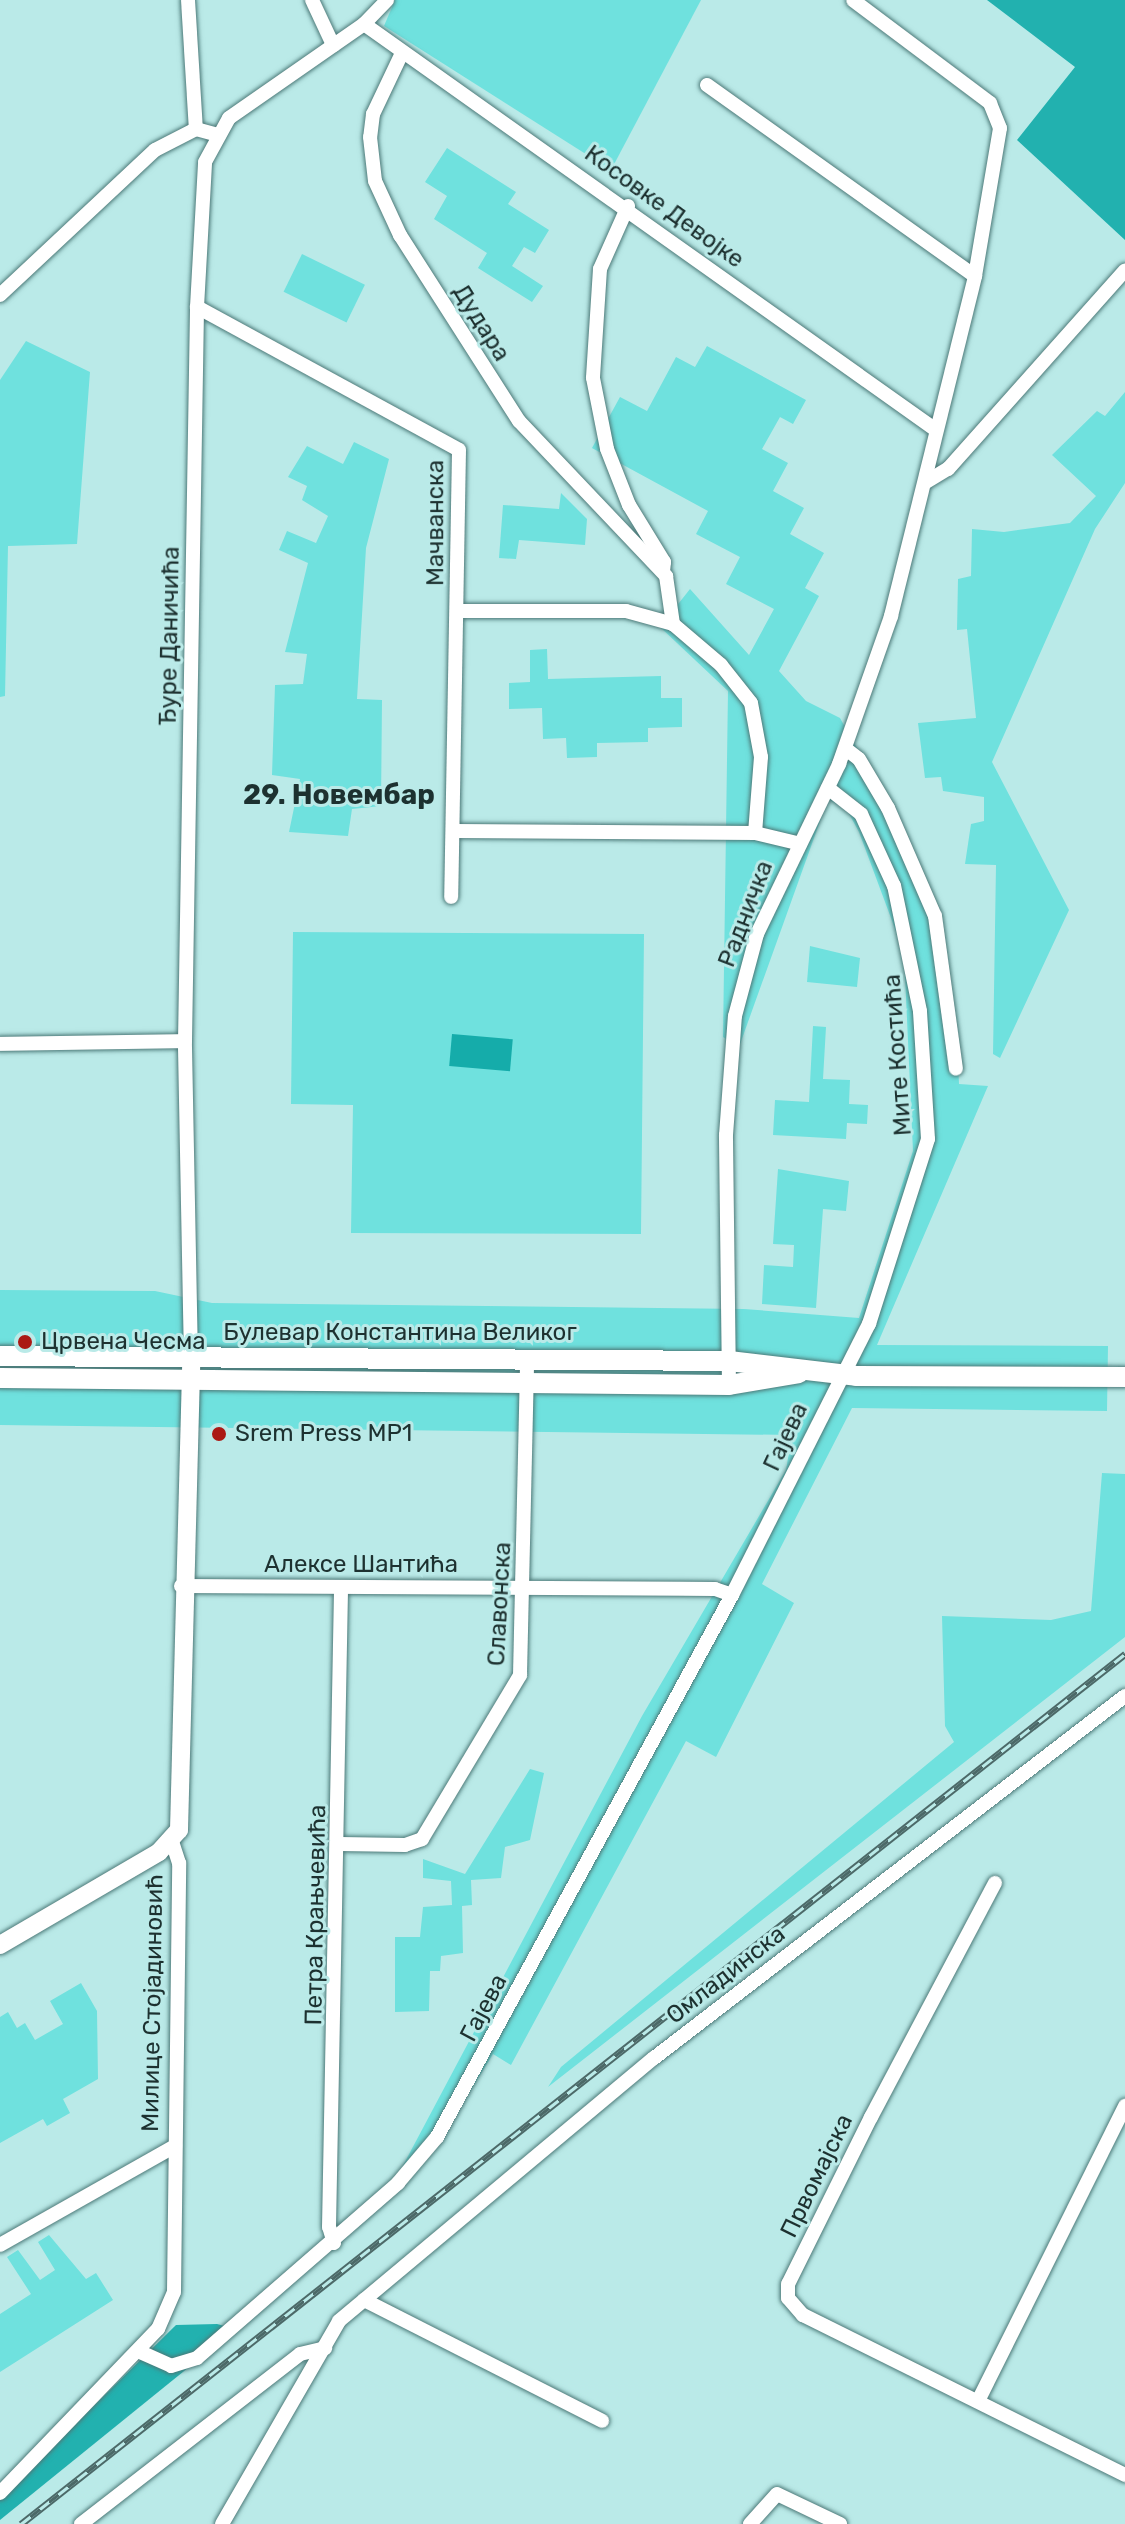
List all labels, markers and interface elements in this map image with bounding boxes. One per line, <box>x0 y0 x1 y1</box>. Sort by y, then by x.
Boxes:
street label: Косовке Девојке <box>579 140 749 274</box>
street label: Дудара <box>446 279 516 367</box>
street label: Мачванска <box>422 460 450 586</box>
street label: Ђуре Даничића <box>154 546 186 726</box>
district label: 29. Новембар <box>243 778 435 812</box>
street label: Радничка <box>713 857 779 971</box>
street label: Мите Костића <box>878 973 918 1137</box>
street label: Булевар Константина Великог <box>223 1319 577 1347</box>
place label: Црвена Чесма <box>41 1328 206 1356</box>
marker: Црвена Чесма <box>16 1333 34 1351</box>
street label: Гајева <box>758 1398 814 1476</box>
place label: Srem Press MP1 <box>235 1420 412 1448</box>
marker: Srem Press MP1 <box>210 1425 228 1443</box>
street label: Славонска <box>482 1541 518 1667</box>
street label: Алексе Шантића <box>264 1551 458 1579</box>
street label: Петра Крањчевића <box>300 1804 332 2026</box>
street label: Милице Стојадиновић <box>136 1874 170 2132</box>
street label: Омладинска <box>661 1920 791 2030</box>
street label: Гајева <box>454 1969 514 2047</box>
street label: Првомајска <box>775 2110 859 2242</box>

